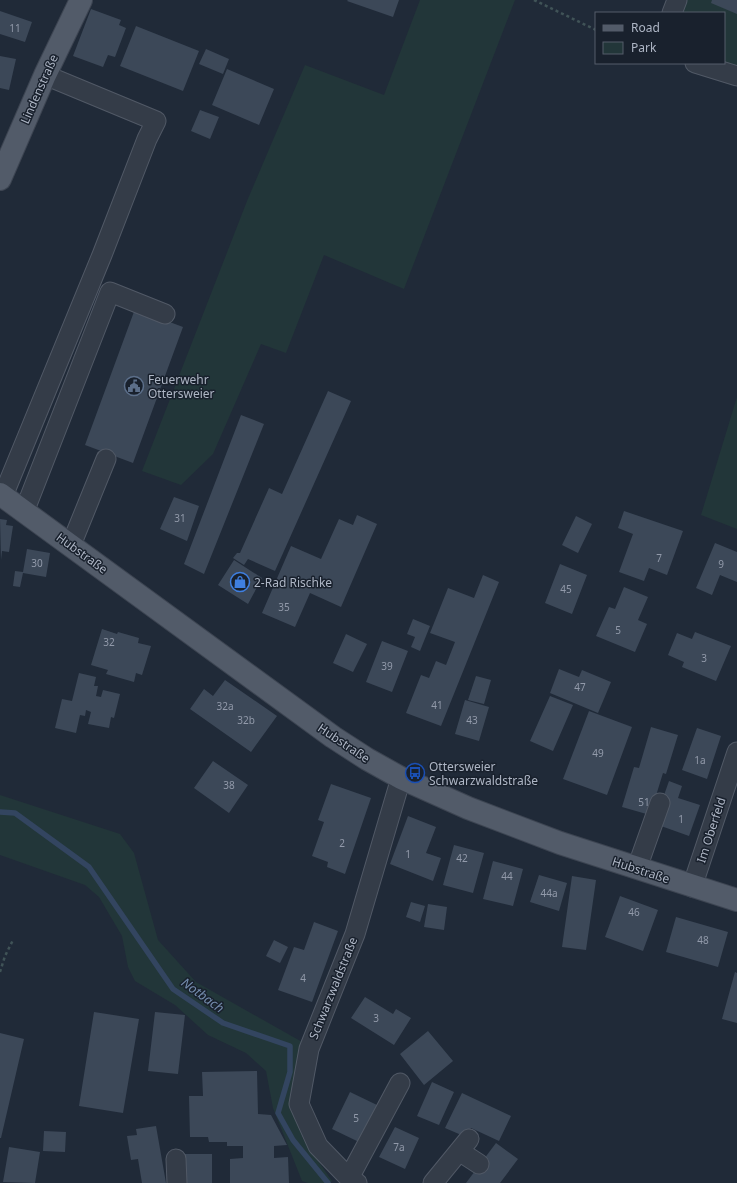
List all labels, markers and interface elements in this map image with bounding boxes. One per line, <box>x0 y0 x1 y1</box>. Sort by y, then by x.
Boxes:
legend <box>595 12 725 64</box>
text: Road <box>631 19 660 36</box>
house number: 11 <box>9 21 21 35</box>
text: Park <box>631 39 657 56</box>
street label: Lindenstraße <box>16 51 62 126</box>
place label: Feuerwehr Ottersweier <box>148 371 215 402</box>
public building icon: Feuerwehr Ottersweier <box>123 375 145 397</box>
house number: 31 <box>174 511 186 525</box>
street label: Hubstraße <box>53 529 111 578</box>
house number: 7 <box>656 551 662 565</box>
house number: 30 <box>31 556 43 570</box>
house number: 9 <box>718 557 724 571</box>
shop icon: 2-Rad Rischke <box>229 571 251 593</box>
place label: 2-Rad Rischke <box>254 574 332 591</box>
house number: 45 <box>560 582 572 596</box>
house number: 35 <box>278 600 290 614</box>
house number: 5 <box>615 623 621 637</box>
house number: 32 <box>103 635 115 649</box>
house number: 3 <box>701 651 707 665</box>
house number: 39 <box>381 659 393 673</box>
house number: 47 <box>574 680 586 694</box>
house number: 41 <box>431 698 443 712</box>
house number: 32a <box>216 699 234 713</box>
house number: 32b <box>237 713 255 727</box>
house number: 43 <box>466 713 478 727</box>
street label: Hubstraße <box>315 719 374 767</box>
house number: 49 <box>592 746 604 760</box>
house number: 1a <box>694 753 706 767</box>
place label: Ottersweier Schwarzwaldstraße <box>429 758 538 789</box>
bus stop icon: Ottersweier Schwarzwaldstraße <box>404 762 426 784</box>
house number: 38 <box>223 778 235 792</box>
house number: 51 <box>638 795 650 809</box>
street label: Im Oberfeld <box>692 795 730 865</box>
house number: 1 <box>678 812 684 826</box>
house number: 2 <box>339 836 345 850</box>
house number: 1 <box>405 847 411 861</box>
house number: 42 <box>456 851 468 865</box>
street label: Hubstraße <box>610 853 672 887</box>
house number: 44 <box>501 869 513 883</box>
house number: 44a <box>540 886 558 900</box>
house number: 46 <box>628 905 640 919</box>
house number: 48 <box>697 933 709 947</box>
street label: Schwarzwaldstraße <box>305 934 361 1042</box>
house number: 4 <box>300 971 306 985</box>
water label: Notbach <box>178 973 228 1017</box>
house number: 3 <box>373 1011 379 1025</box>
house number: 5 <box>353 1111 359 1125</box>
house number: 7a <box>393 1140 405 1154</box>

